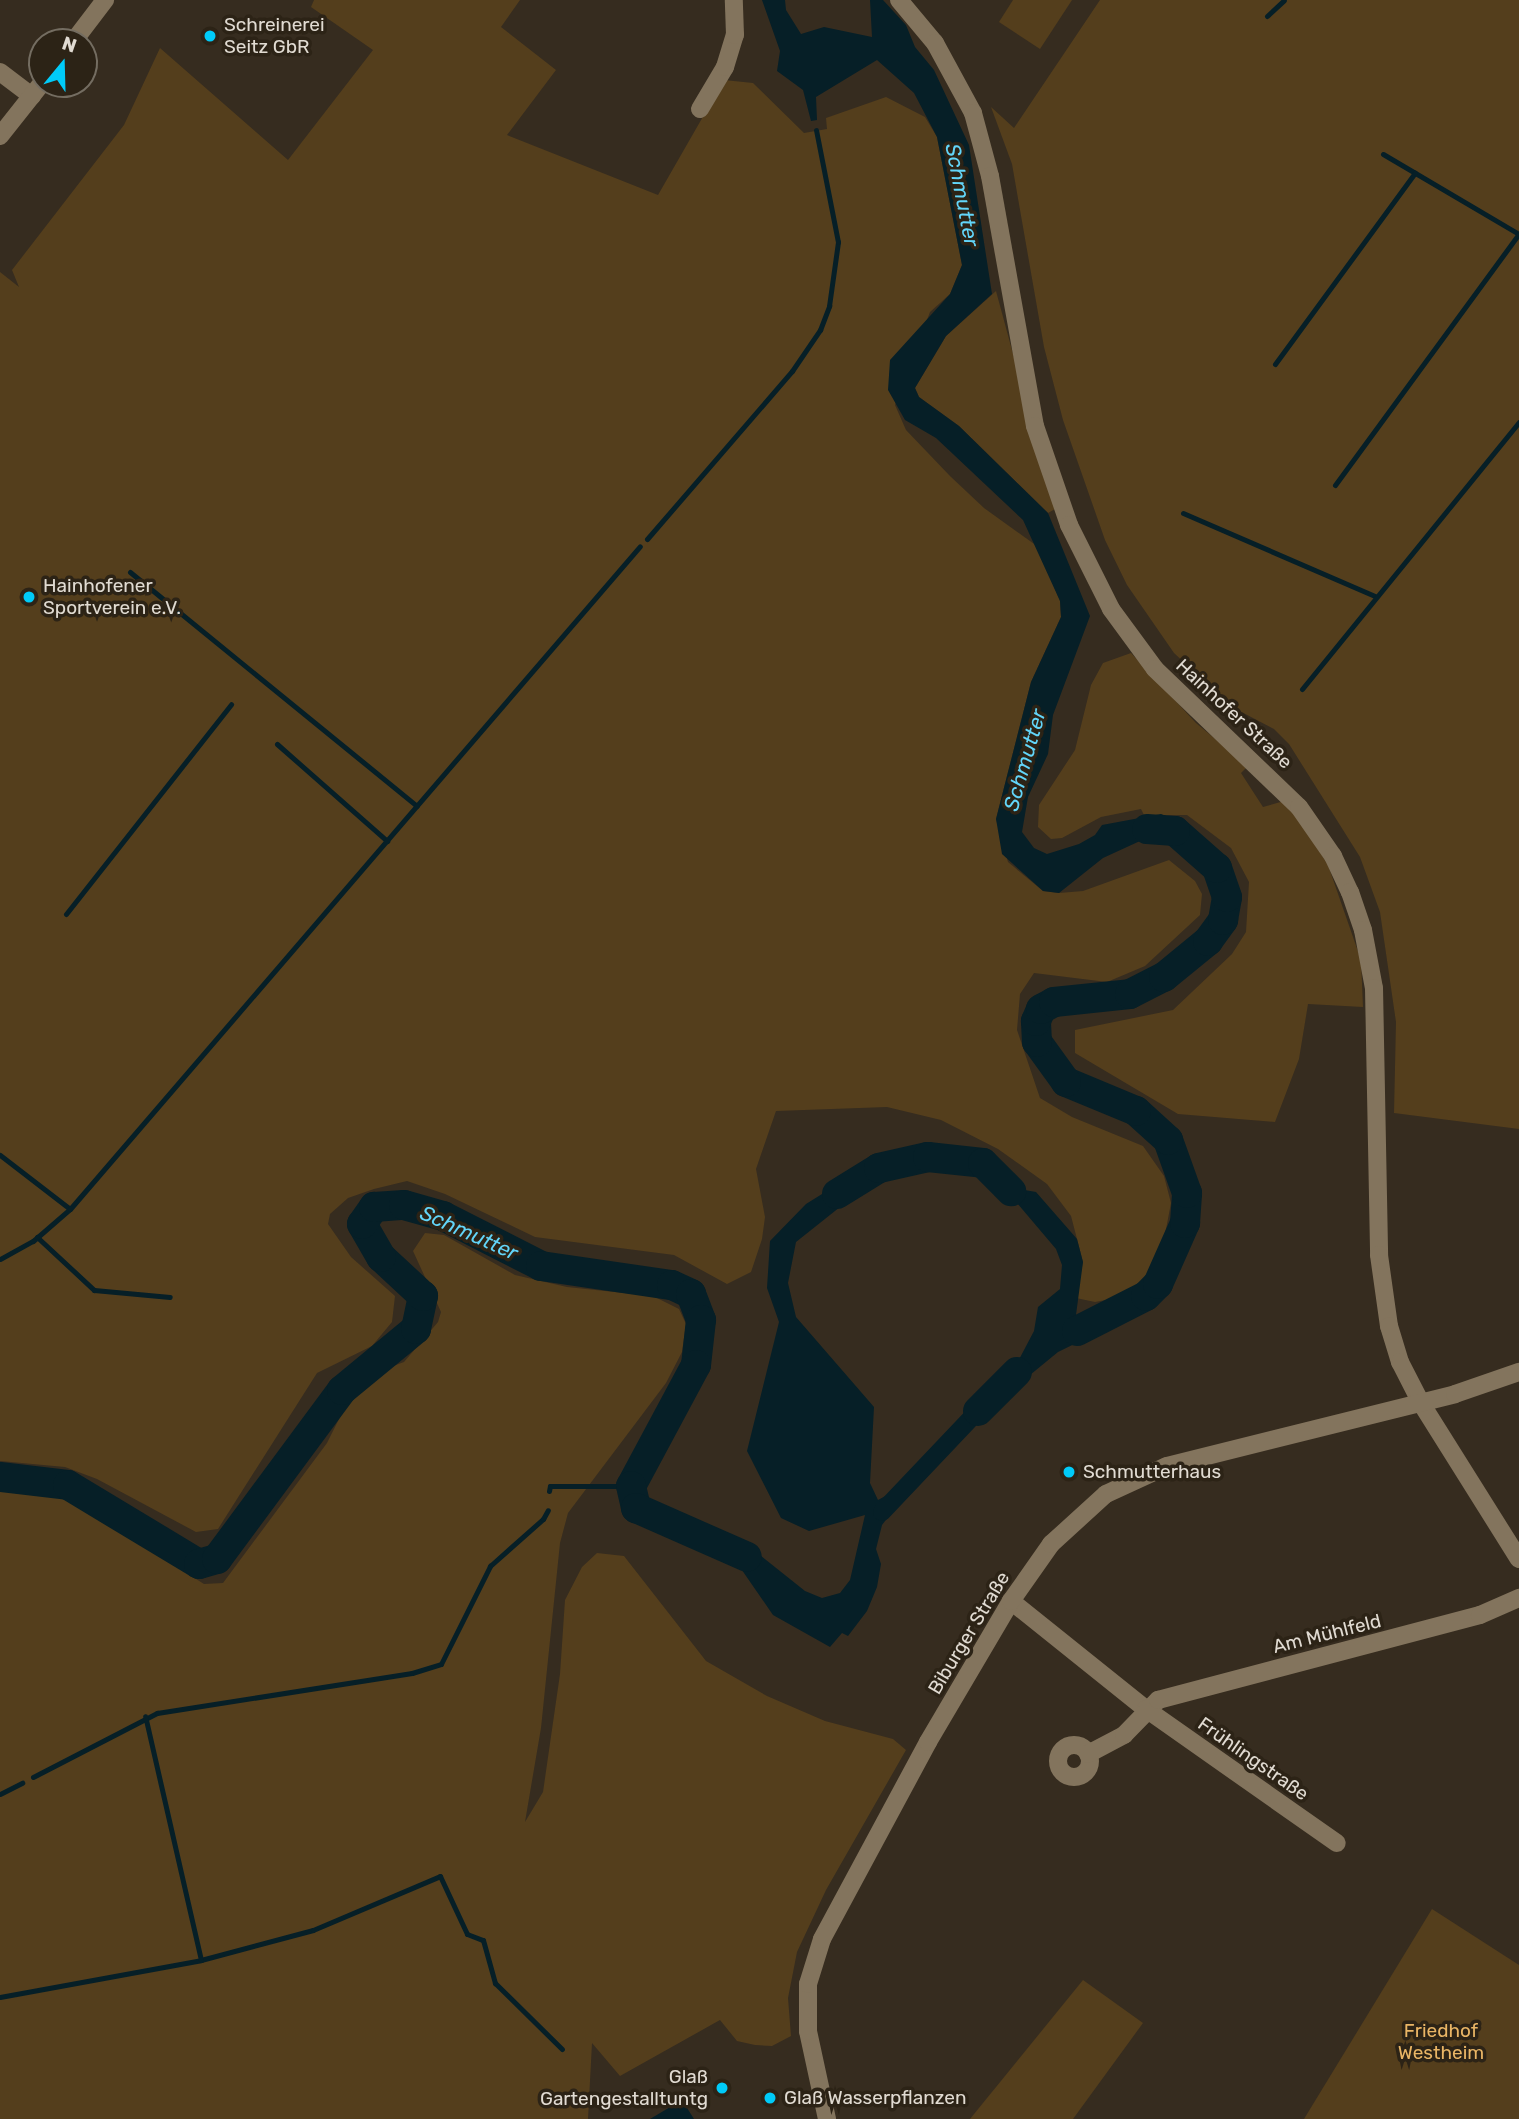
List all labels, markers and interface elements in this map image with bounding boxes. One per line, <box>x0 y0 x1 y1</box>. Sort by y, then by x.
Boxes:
place label: Schreinerei Seitz GbR <box>224 14 325 58</box>
north arrow <box>28 28 98 98</box>
marker: Schreinerei Seitz GbR <box>202 28 218 44</box>
text: N <box>59 31 80 58</box>
water label: Schmutter <box>940 141 984 249</box>
place label: Hainhofener Sportverein e.V. <box>43 575 181 619</box>
marker: Hainhofener Sportverein e.V. <box>21 589 37 605</box>
street label: Hainhofer Straße <box>1171 654 1297 774</box>
water label: Schmutter <box>998 706 1052 814</box>
water label: Schmutter <box>416 1200 522 1266</box>
place label: Schmutterhaus <box>1083 1461 1221 1483</box>
marker: Schmutterhaus <box>1061 1464 1077 1480</box>
street label: Biburger Straße <box>923 1567 1015 1699</box>
street label: Am Mühlfeld <box>1271 1610 1383 1658</box>
street label: Frühlingstraße <box>1193 1712 1313 1806</box>
park label: Friedhof Westheim <box>1398 2020 1484 2064</box>
place label: Glaß Gartengestalltuntg <box>540 2066 708 2110</box>
marker: Glaß Gartengestalltuntg <box>714 2080 730 2096</box>
place label: Glaß Wasserpflanzen <box>784 2087 967 2109</box>
marker: Glaß Wasserpflanzen <box>762 2090 778 2106</box>

